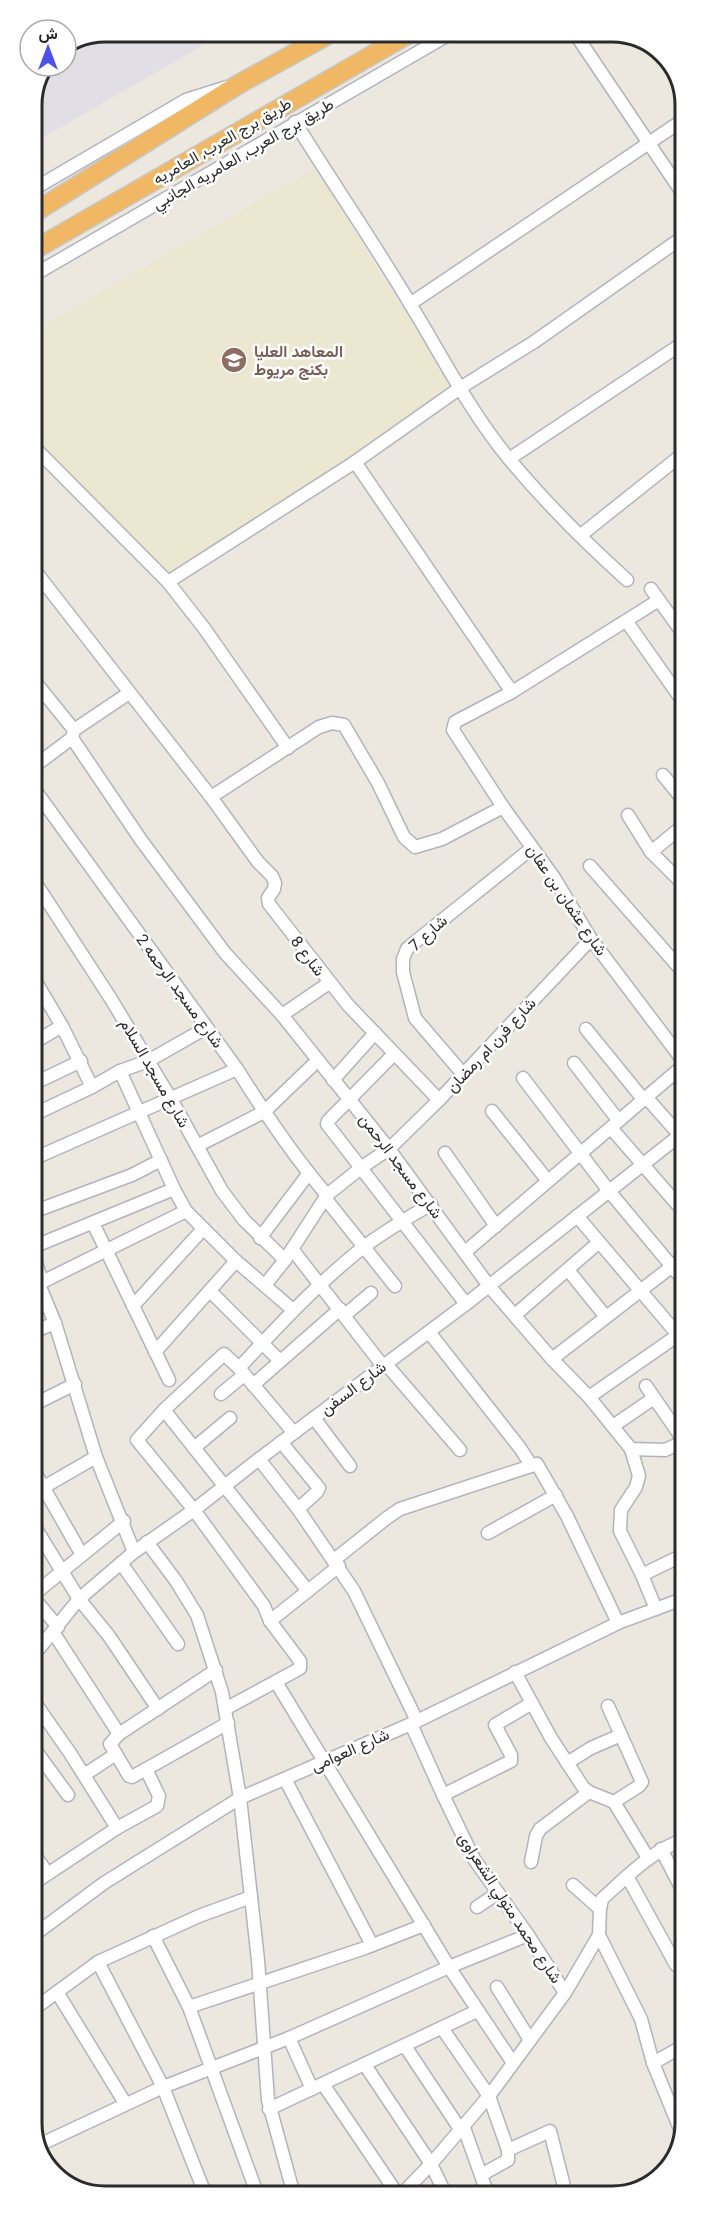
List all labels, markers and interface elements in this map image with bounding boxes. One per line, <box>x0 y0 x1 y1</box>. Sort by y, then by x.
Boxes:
north arrow <box>18 18 78 78</box>
text: ش <box>38 24 58 43</box>
street label: طريق برج العرب, العامريه <box>149 94 296 190</box>
street label: طريق برج العرب, العامريه الجانبي <box>149 94 339 217</box>
place label: المعاهد العليا بكنج مريوط <box>254 342 343 381</box>
school or university icon: المعاهد العليا بكنج مريوط <box>219 345 249 375</box>
street label: شارع عثمان بن عفان <box>521 841 611 960</box>
street label: شارع 7 <box>405 911 452 957</box>
street label: شارع مسجد الرحمه 2 <box>131 930 228 1053</box>
street label: شارع 8 <box>285 932 329 981</box>
street label: شارع فرن ام رمضان <box>442 994 541 1098</box>
street label: شارع مسجد السلام <box>114 1015 194 1132</box>
street label: شارع مسجد الرحمن <box>354 1110 447 1223</box>
street label: شارع السفن <box>316 1357 391 1420</box>
street label: شارع العوامى <box>308 1724 393 1778</box>
street label: شارع محمد متولي الشعراوى <box>451 1829 566 1989</box>

